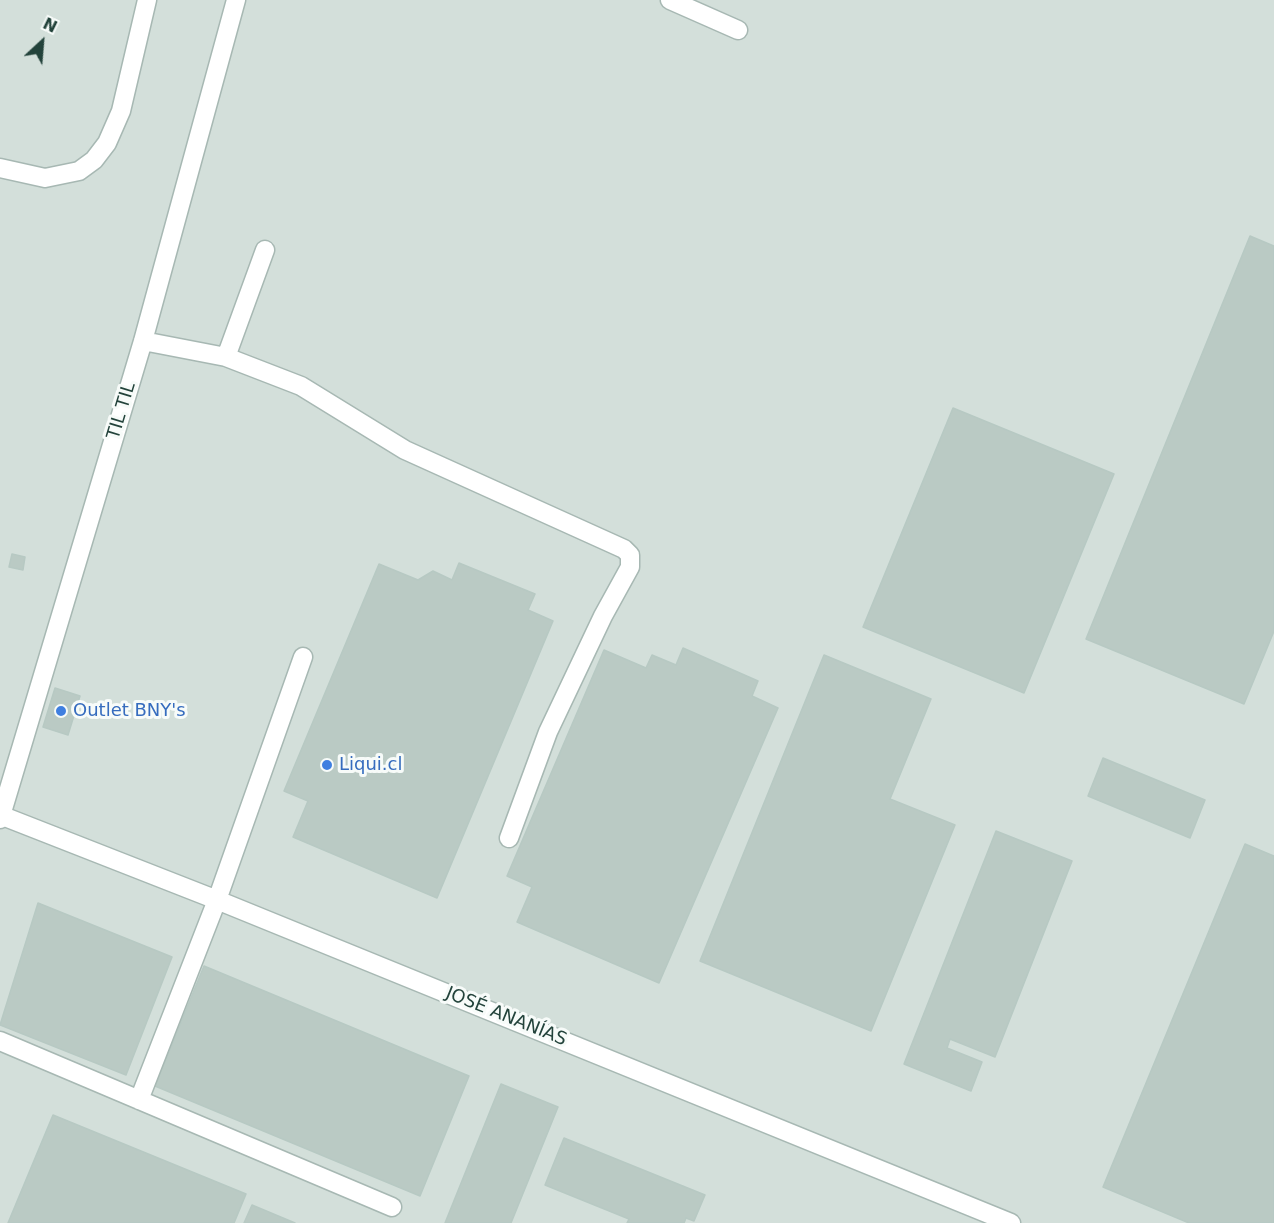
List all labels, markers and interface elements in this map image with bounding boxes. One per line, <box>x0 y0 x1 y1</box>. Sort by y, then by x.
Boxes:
north arrow <box>12 12 72 72</box>
text: N <box>40 14 60 37</box>
street label: TIL TIL <box>103 380 141 442</box>
place label: Outlet BNY's <box>73 700 186 722</box>
marker: Outlet BNY's <box>54 704 68 718</box>
place label: Liqui.cl <box>339 754 402 776</box>
marker: Liqui.cl <box>320 758 334 772</box>
street label: JOSÉ ANANÍAS <box>442 983 570 1051</box>

